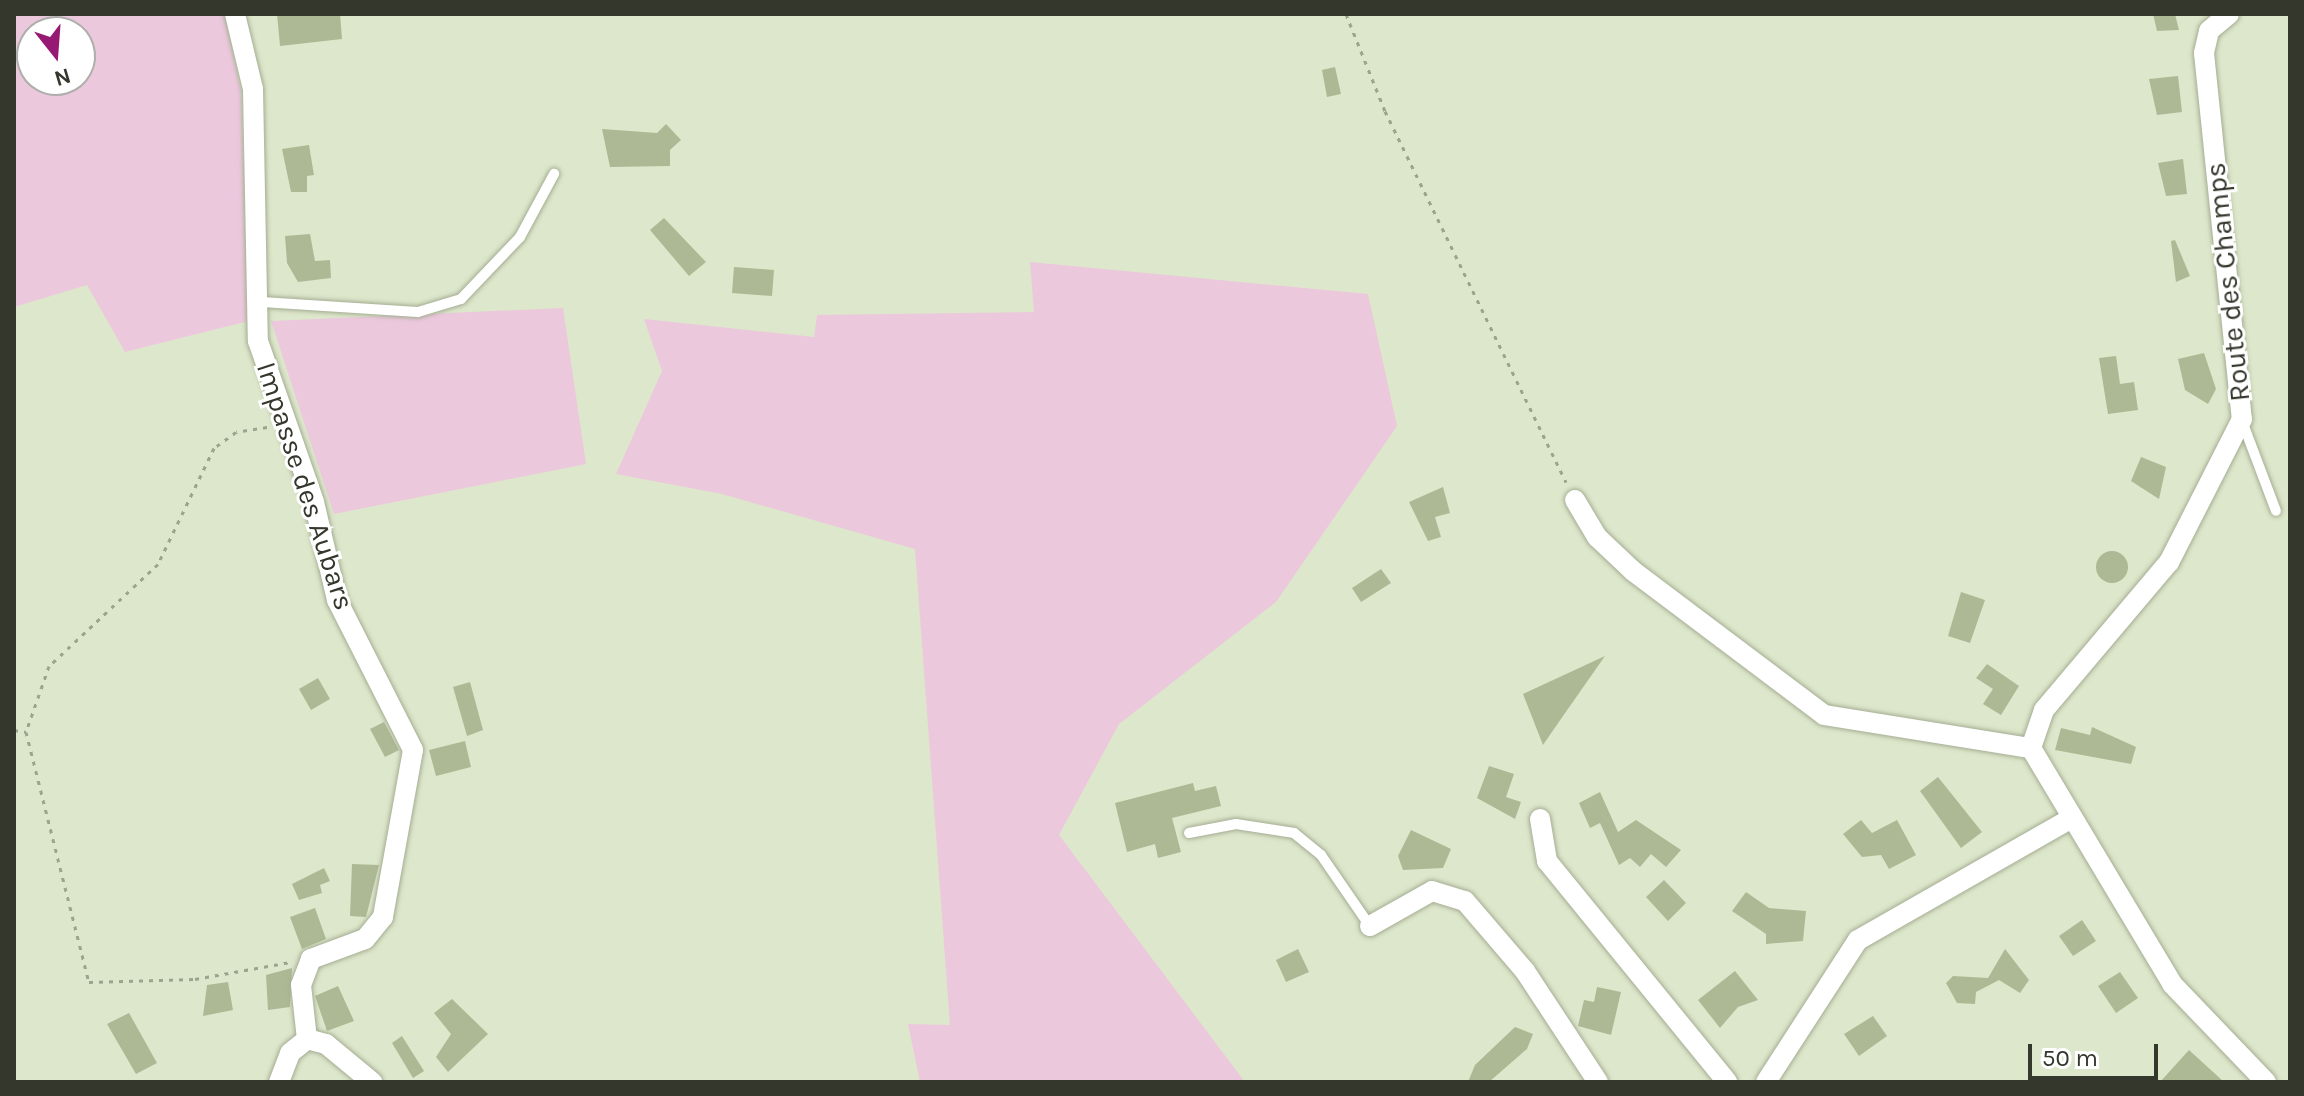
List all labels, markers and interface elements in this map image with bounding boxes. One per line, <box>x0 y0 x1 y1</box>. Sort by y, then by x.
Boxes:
north arrow <box>16 16 96 96</box>
text: N <box>51 62 74 92</box>
street label: Route des Champs <box>2199 161 2257 403</box>
street label: Impasse des Aubars <box>249 358 361 614</box>
scale bar <box>2032 1028 2162 1078</box>
text: 50 m <box>2042 1044 2098 1072</box>

